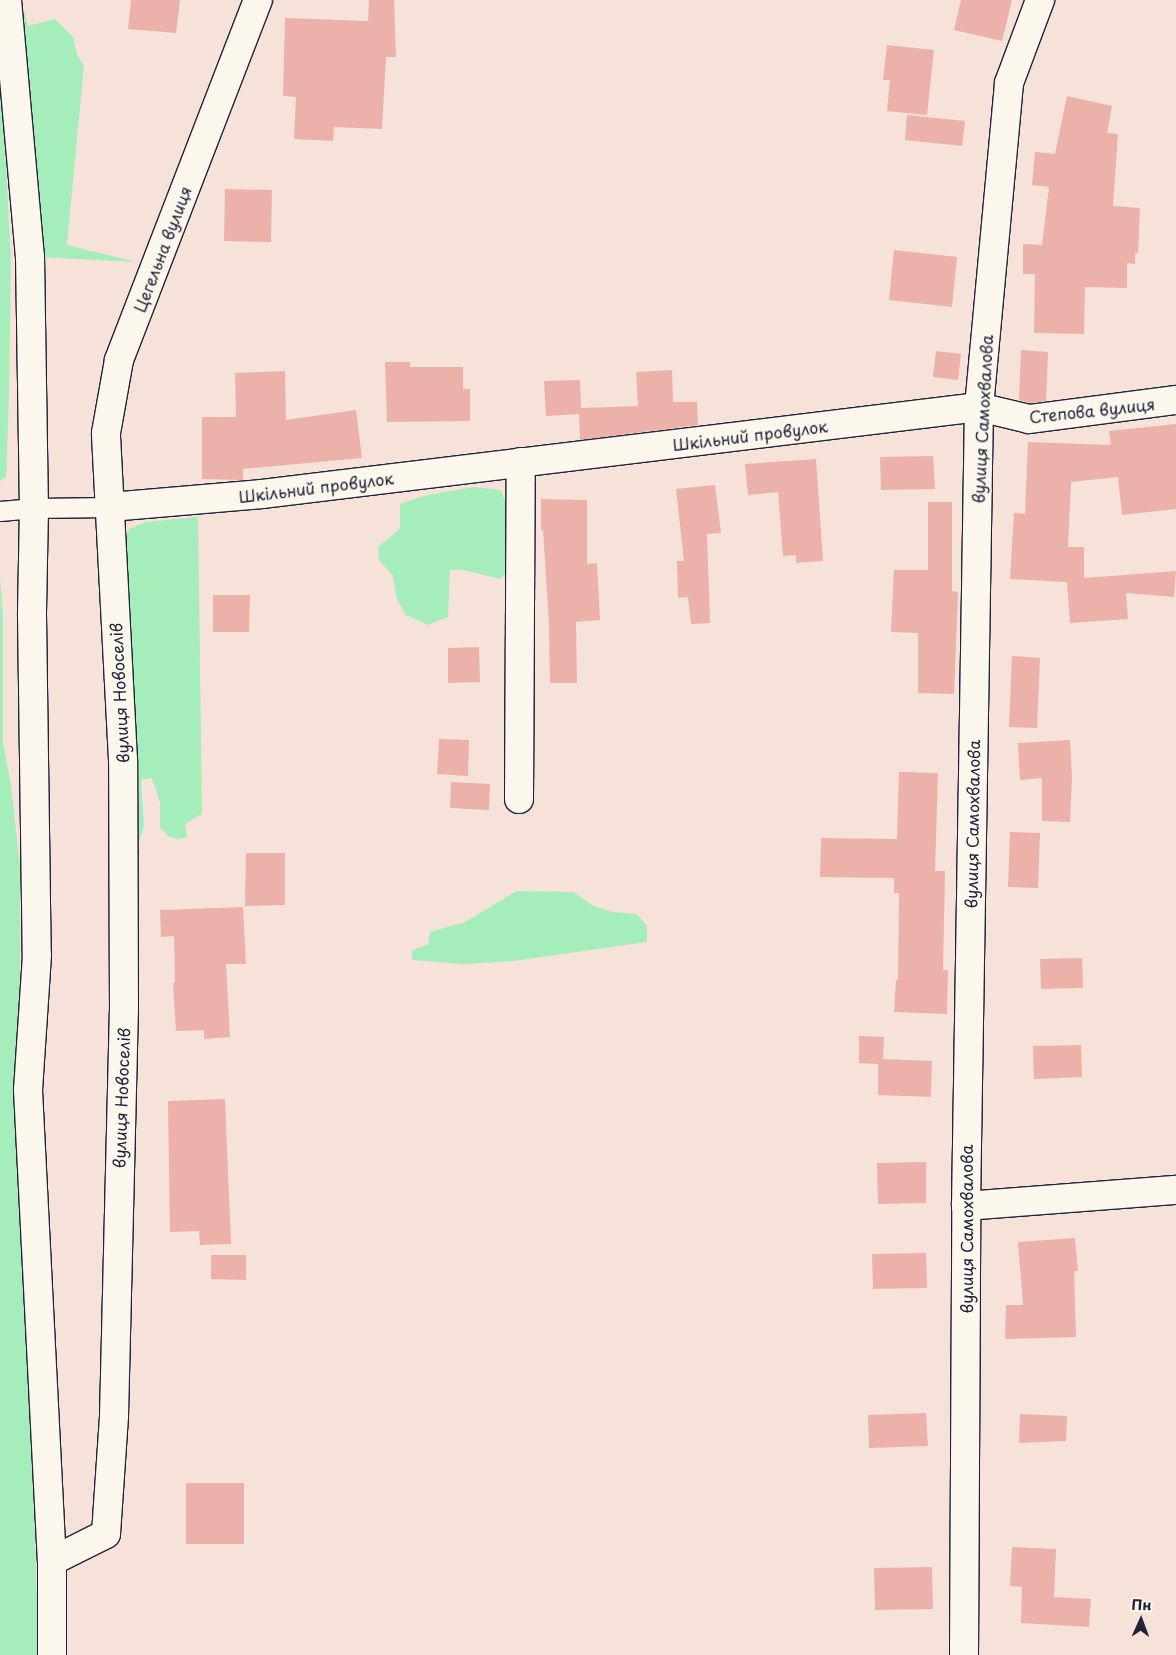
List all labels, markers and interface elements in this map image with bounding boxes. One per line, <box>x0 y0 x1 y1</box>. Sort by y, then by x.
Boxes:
street label: Цегельна вулиця <box>129 183 195 315</box>
street label: вулиця Самохвалова <box>968 334 996 504</box>
street label: Степова вулиця <box>1028 394 1156 426</box>
street label: Шкільний провулок <box>672 416 828 454</box>
street label: Шкільний провулок <box>238 468 394 506</box>
street label: вулиця Новоселів <box>106 622 132 764</box>
street label: вулиця Самохвалова <box>961 739 983 909</box>
street label: вулиця Новоселів <box>109 1027 133 1169</box>
street label: вулиця Самохвалова <box>956 1144 976 1314</box>
text: Пн <box>1131 1594 1152 1615</box>
north arrow <box>1116 1595 1166 1645</box>

